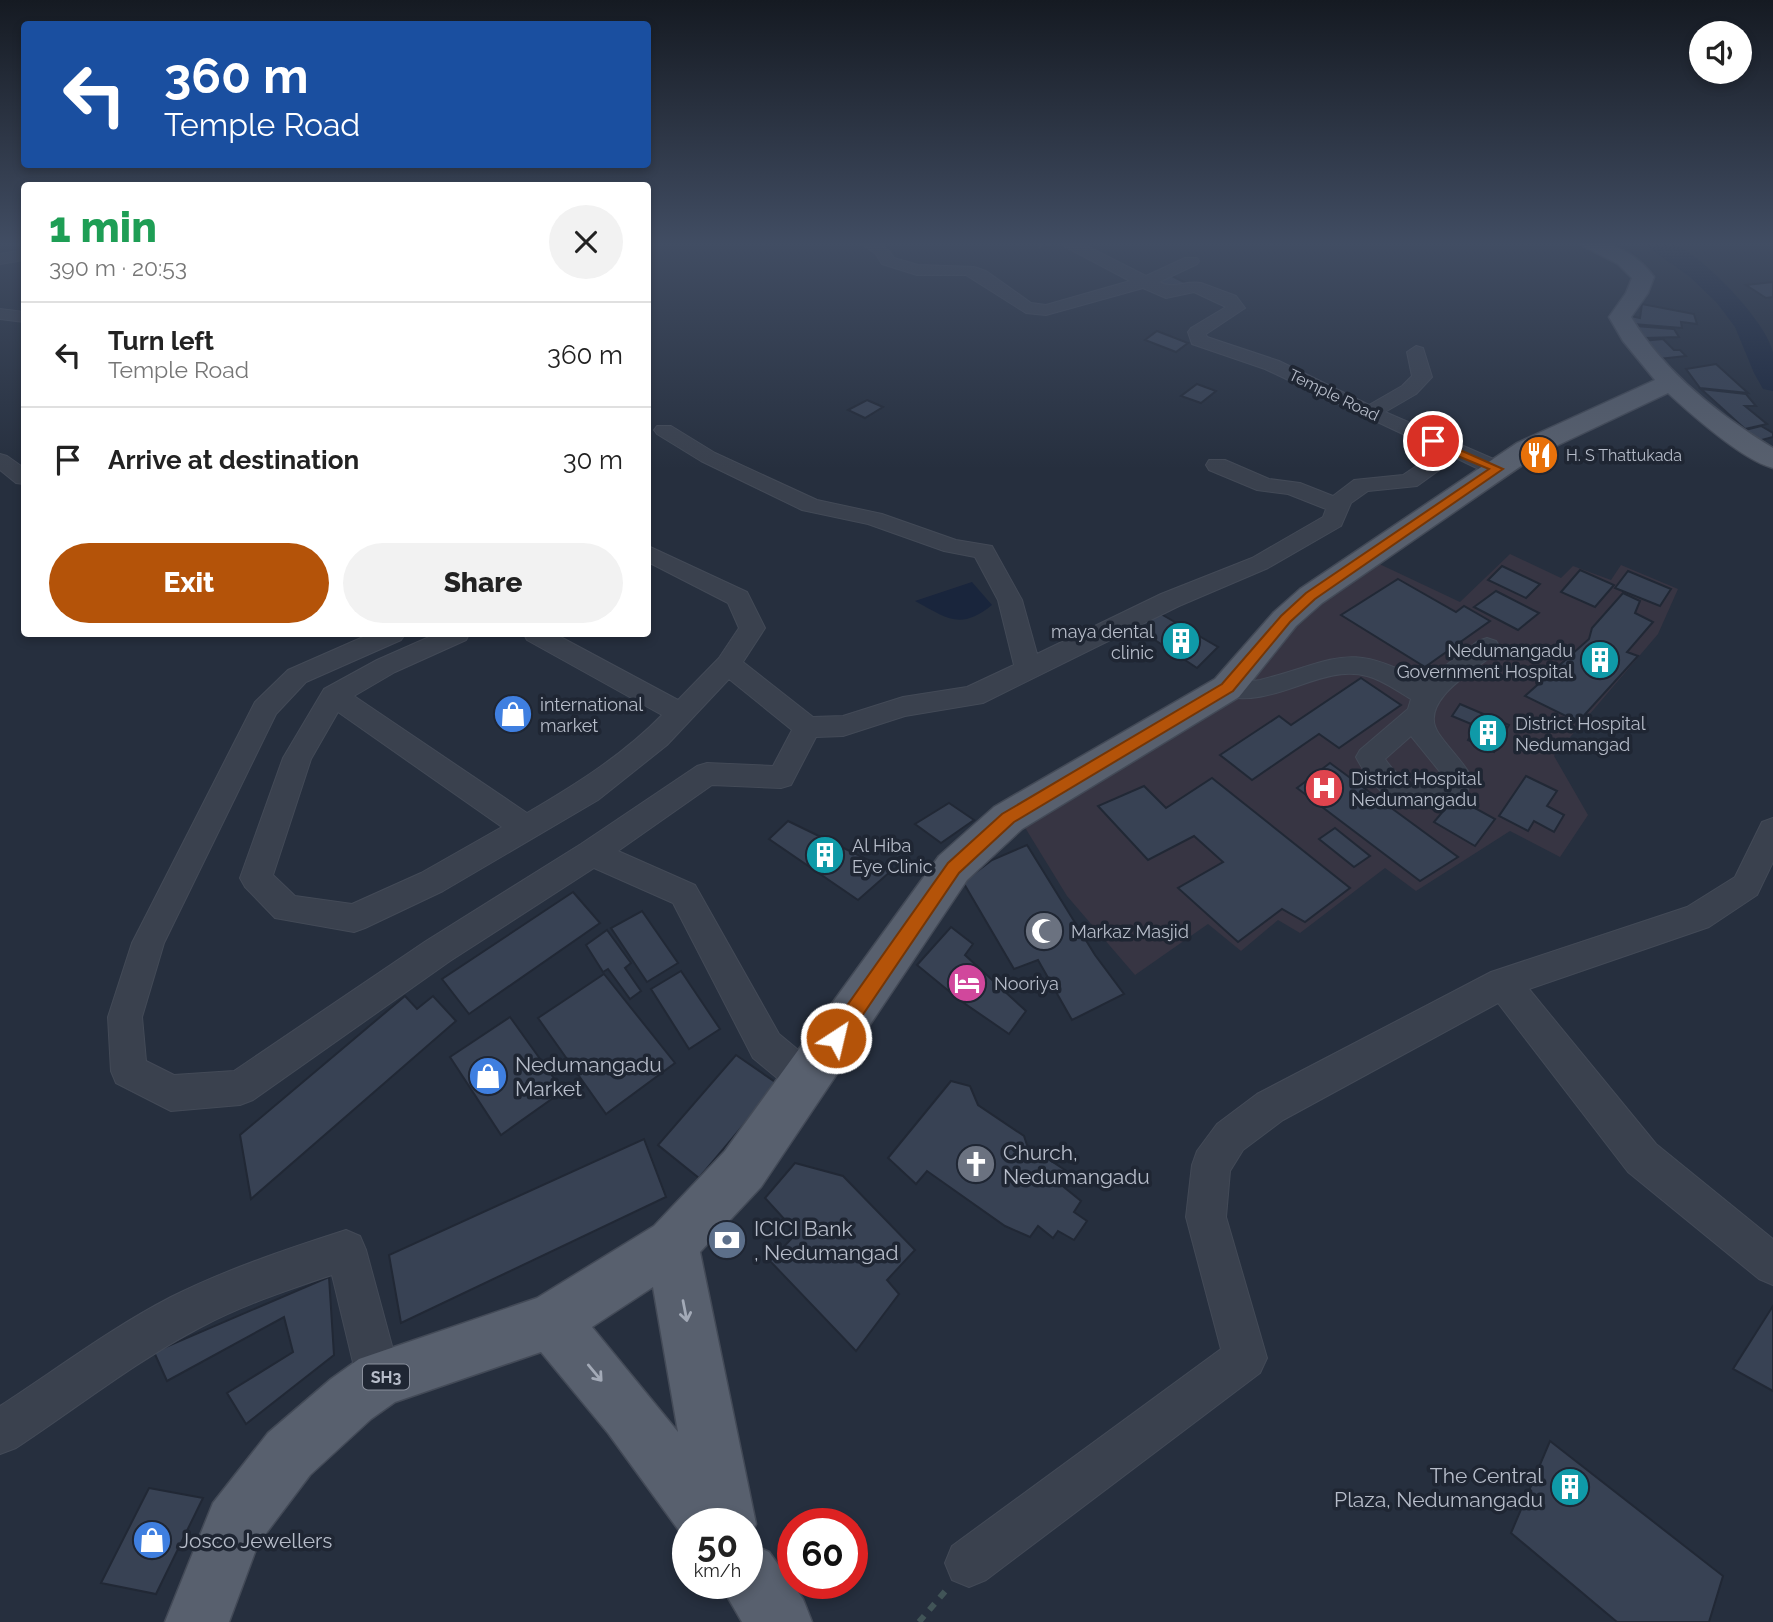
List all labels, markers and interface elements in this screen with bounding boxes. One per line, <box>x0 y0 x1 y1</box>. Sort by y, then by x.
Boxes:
map controls <box>1689 21 1752 84</box>
button: sound <box>1689 21 1752 84</box>
text: 360 m <box>164 47 309 104</box>
icon: left <box>49 49 140 140</box>
text: Temple Road <box>164 106 360 143</box>
text: 1 min <box>49 203 157 252</box>
button: close <box>549 205 623 279</box>
text: 390 m · 20:53 <box>49 254 187 281</box>
text: Turn left <box>108 326 214 356</box>
icon: left <box>49 336 87 374</box>
text: 360 m <box>547 340 623 370</box>
text: Temple Road <box>108 356 249 383</box>
street label: Temple Road <box>1286 365 1382 425</box>
pin <box>1403 411 1463 471</box>
icon: arrive <box>1414 422 1452 460</box>
restaurant icon: H. S Thattukada <box>1518 434 1560 476</box>
icon: arrive <box>49 441 87 479</box>
text: Arrive at destination <box>108 445 359 475</box>
text: 30 m <box>563 445 623 475</box>
place label: H. S Thattukada <box>1566 446 1682 465</box>
button: Exit <box>49 543 329 623</box>
button: Share <box>343 543 623 623</box>
building icon: maya dental clinic <box>1160 620 1202 662</box>
place label: maya dental clinic <box>1051 621 1154 663</box>
building icon: Nedumangadu Government Hospital <box>1579 639 1621 681</box>
place label: Nedumangadu Government Hospital <box>1397 640 1573 682</box>
shop icon: international market <box>492 693 534 735</box>
place label: international market <box>540 694 643 736</box>
building icon: District Hospital Nedumangad <box>1467 712 1509 754</box>
place label: District Hospital Nedumangad <box>1515 713 1646 755</box>
hospital icon: District Hospital Nedumangadu <box>1303 767 1345 809</box>
place label: District Hospital Nedumangadu <box>1351 768 1482 810</box>
building icon: Al Hiba Eye Clinic <box>804 834 846 876</box>
place label: Al Hiba Eye Clinic <box>852 835 933 877</box>
mosque icon: Markaz Masjid <box>1023 910 1065 952</box>
place label: Markaz Masjid <box>1071 921 1189 942</box>
hotel icon: Nooriya <box>946 962 988 1004</box>
place label: Nooriya <box>994 973 1059 994</box>
position arrow <box>799 1001 873 1075</box>
place label: Nedumangadu Market <box>515 1052 662 1101</box>
shop icon: Nedumangadu Market <box>467 1055 509 1097</box>
place label: Church, Nedumangadu <box>1003 1140 1150 1189</box>
church icon: Church, Nedumangadu <box>955 1143 997 1185</box>
place label: ICICI Bank , Nedumangad <box>754 1216 898 1265</box>
bank icon: ICICI Bank , Nedumangad <box>706 1219 748 1261</box>
one-way arrow <box>679 1299 693 1322</box>
road number: SH3 <box>363 1364 409 1390</box>
one-way arrow <box>587 1364 603 1382</box>
place label: The Central Plaza, Nedumangadu <box>1334 1463 1543 1512</box>
building icon: The Central Plaza, Nedumangadu <box>1549 1466 1591 1508</box>
speed limit sign: 60 <box>777 1508 868 1599</box>
shop icon: Josco Jewellers <box>131 1519 173 1561</box>
text: 50 <box>697 1524 738 1565</box>
place label: Josco Jewellers <box>179 1528 333 1553</box>
text: km/h <box>694 1560 741 1581</box>

